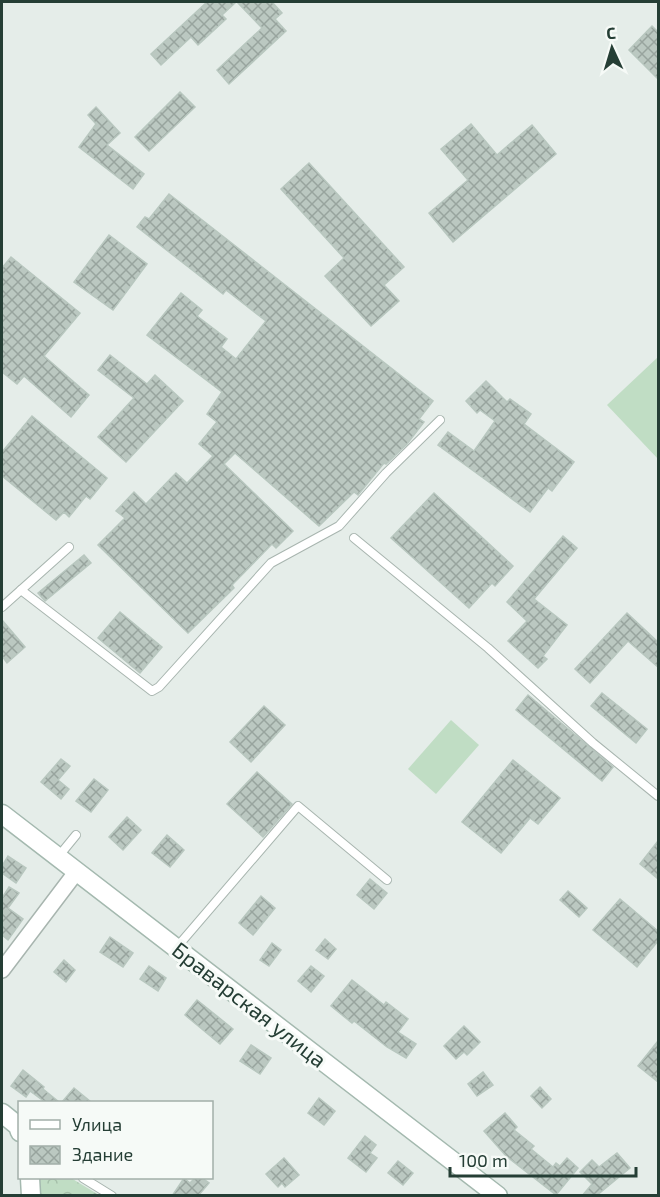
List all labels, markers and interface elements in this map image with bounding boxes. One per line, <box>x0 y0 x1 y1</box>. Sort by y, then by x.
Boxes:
north arrow <box>582 18 642 78</box>
text: С <box>606 23 616 42</box>
street label: Браварская улица <box>167 936 332 1073</box>
legend <box>18 1101 213 1179</box>
text: Улица <box>72 1113 122 1135</box>
scale bar <box>450 1140 636 1178</box>
text: Здание <box>72 1143 133 1165</box>
text: 100 m <box>459 1149 508 1171</box>

